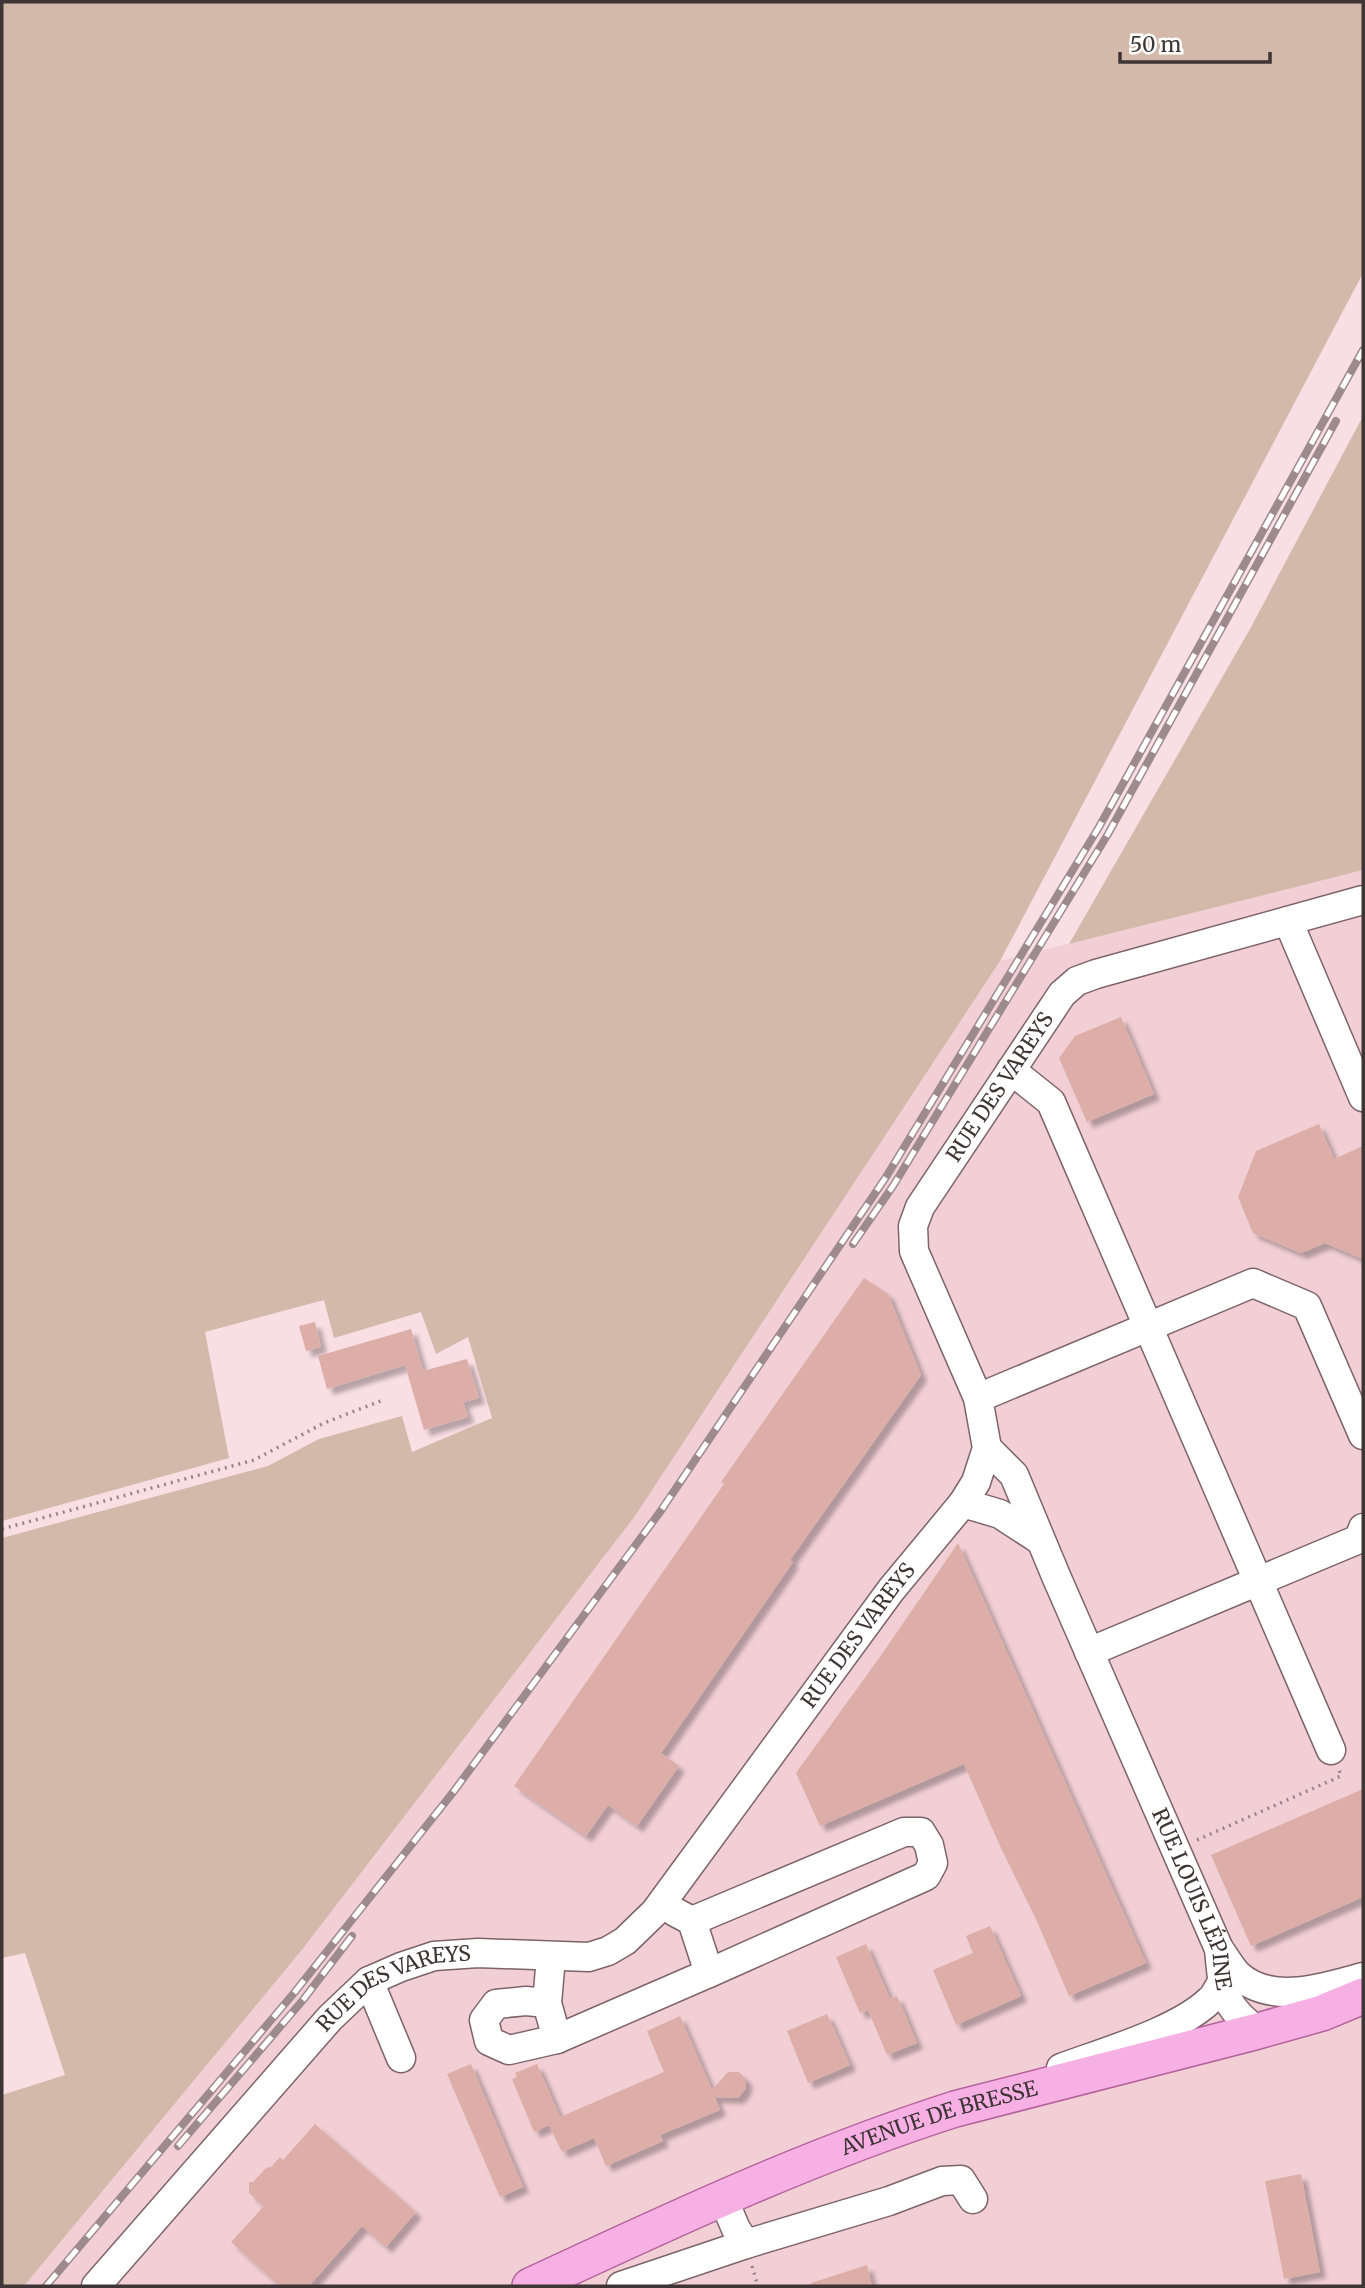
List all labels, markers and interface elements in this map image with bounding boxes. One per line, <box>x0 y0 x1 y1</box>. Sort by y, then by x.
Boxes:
scale bar <box>1120 21 1270 65</box>
text: 50 m <box>1130 31 1181 58</box>
street label: RUE DES VAREYS <box>940 1007 1059 1167</box>
street label: RUE DES VAREYS <box>795 1557 921 1713</box>
street label: RUE LOUIS LÉPINE <box>1146 1804 1238 1993</box>
street label: RUE DES VAREYS <box>310 1940 472 2037</box>
street label: AVENUE DE BRESSE <box>836 2074 1041 2161</box>

